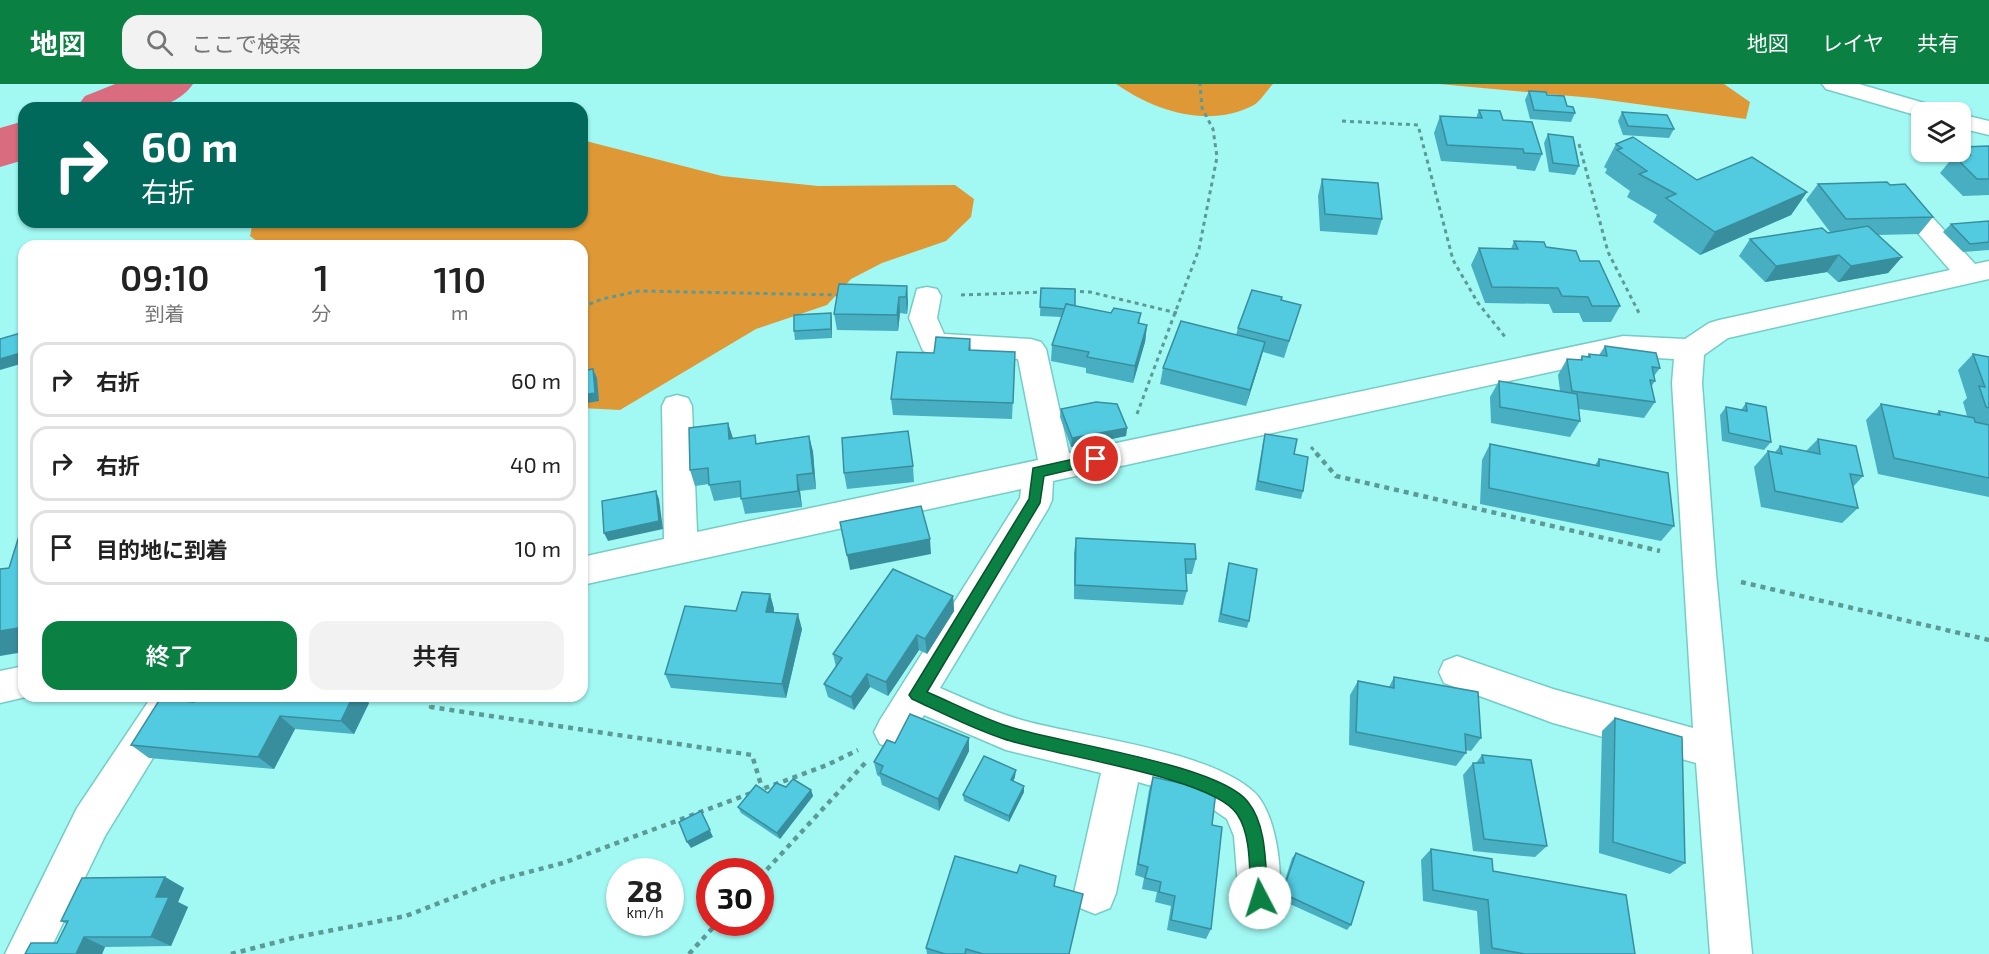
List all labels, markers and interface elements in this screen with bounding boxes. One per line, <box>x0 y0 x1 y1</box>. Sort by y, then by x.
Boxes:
search box <box>122 15 542 69</box>
text: 地図 <box>30 26 86 60</box>
icon: search <box>143 26 176 59</box>
text: ここで検索 <box>191 30 301 56</box>
text: 地図 <box>1747 30 1789 55</box>
text: レイヤ <box>1822 30 1884 55</box>
text: 共有 <box>1917 30 1959 55</box>
map controls <box>1911 102 1971 162</box>
button: layers <box>1911 102 1971 162</box>
text: 60 m <box>141 120 238 170</box>
icon: right <box>42 126 120 204</box>
text: 右折 <box>141 175 195 207</box>
text: 09:10 <box>120 255 210 298</box>
text: 1 <box>314 255 329 298</box>
text: 110 <box>434 257 486 300</box>
text: m <box>451 300 469 324</box>
text: 到着 <box>145 301 185 325</box>
text: 分 <box>312 301 332 325</box>
icon: right <box>45 363 78 396</box>
text: 60 m <box>511 367 561 393</box>
text: 右折 <box>96 368 140 394</box>
pin <box>1070 433 1121 484</box>
icon: arrive <box>1079 442 1112 475</box>
icon: right <box>45 447 78 480</box>
text: 40 m <box>510 451 561 477</box>
text: 右折 <box>96 452 140 478</box>
icon: arrive <box>45 531 78 564</box>
text: 10 m <box>515 535 561 561</box>
text: 目的地に到着 <box>96 536 228 562</box>
button: 終了 <box>42 621 297 690</box>
button: 共有 <box>309 621 564 690</box>
speed limit sign: 30 <box>696 858 774 936</box>
position arrow <box>1228 866 1292 930</box>
text: 28 <box>627 872 663 908</box>
text: km/h <box>626 903 664 921</box>

